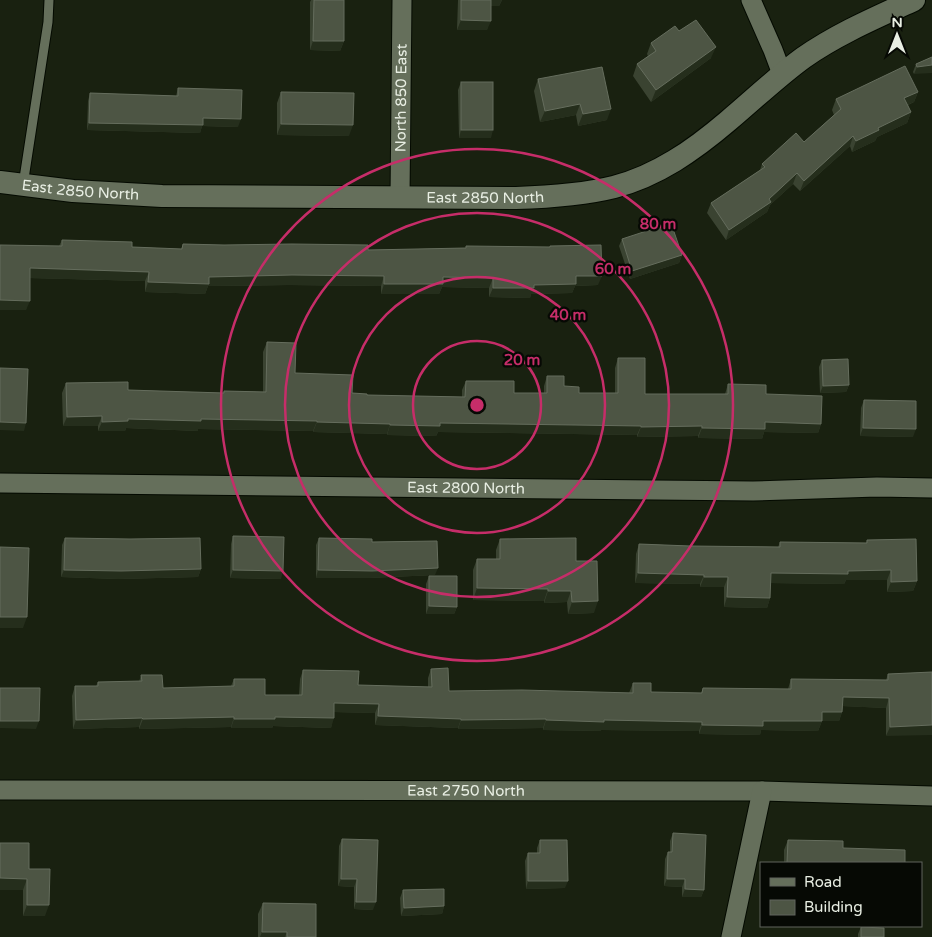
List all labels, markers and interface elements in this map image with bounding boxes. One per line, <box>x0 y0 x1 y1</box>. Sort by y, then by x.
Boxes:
north arrow <box>872 10 922 60</box>
text: N <box>891 14 903 31</box>
street label: North 850 East <box>391 43 411 152</box>
street label: East 2850 North <box>21 176 140 204</box>
street label: East 2850 North <box>426 188 545 207</box>
text: 80 m <box>640 215 676 233</box>
text: 60 m <box>595 260 631 278</box>
text: 40 m <box>550 306 586 324</box>
text: 20 m <box>504 351 540 369</box>
centre of rings <box>468 396 486 414</box>
street label: East 2800 North <box>407 478 525 498</box>
street label: East 2750 North <box>407 782 525 800</box>
legend <box>760 862 922 927</box>
text: Road <box>804 873 842 891</box>
text: Building <box>804 898 863 916</box>

